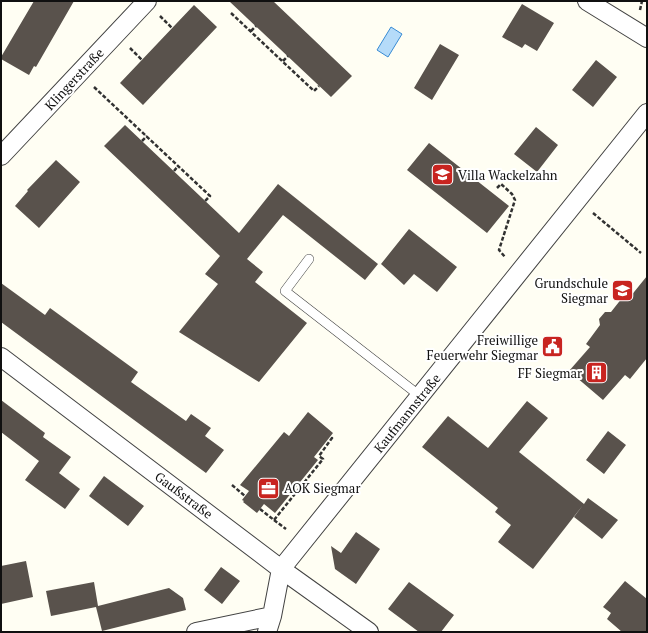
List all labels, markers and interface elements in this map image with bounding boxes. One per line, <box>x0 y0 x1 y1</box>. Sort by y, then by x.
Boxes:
street label: Klingerstraße <box>40 44 108 114</box>
school or university icon: Villa Wackelzahn <box>429 162 455 188</box>
place label: Villa Wackelzahn <box>458 166 558 184</box>
place label: Grundschule Siegmar <box>534 274 608 307</box>
school or university icon: Grundschule Siegmar <box>610 277 636 303</box>
place label: Freiwillige Feuerwehr Siegmar <box>427 331 538 364</box>
public building icon: Freiwillige Feuerwehr Siegmar <box>540 334 566 360</box>
building icon: FF Siegmar <box>584 360 610 386</box>
place label: FF Siegmar <box>518 364 582 382</box>
street label: Kaufmannstraße <box>369 370 445 456</box>
street label: Gaußstraße <box>151 467 217 523</box>
office icon: AOK Siegmar <box>255 475 281 501</box>
place label: AOK Siegmar <box>284 479 360 497</box>

